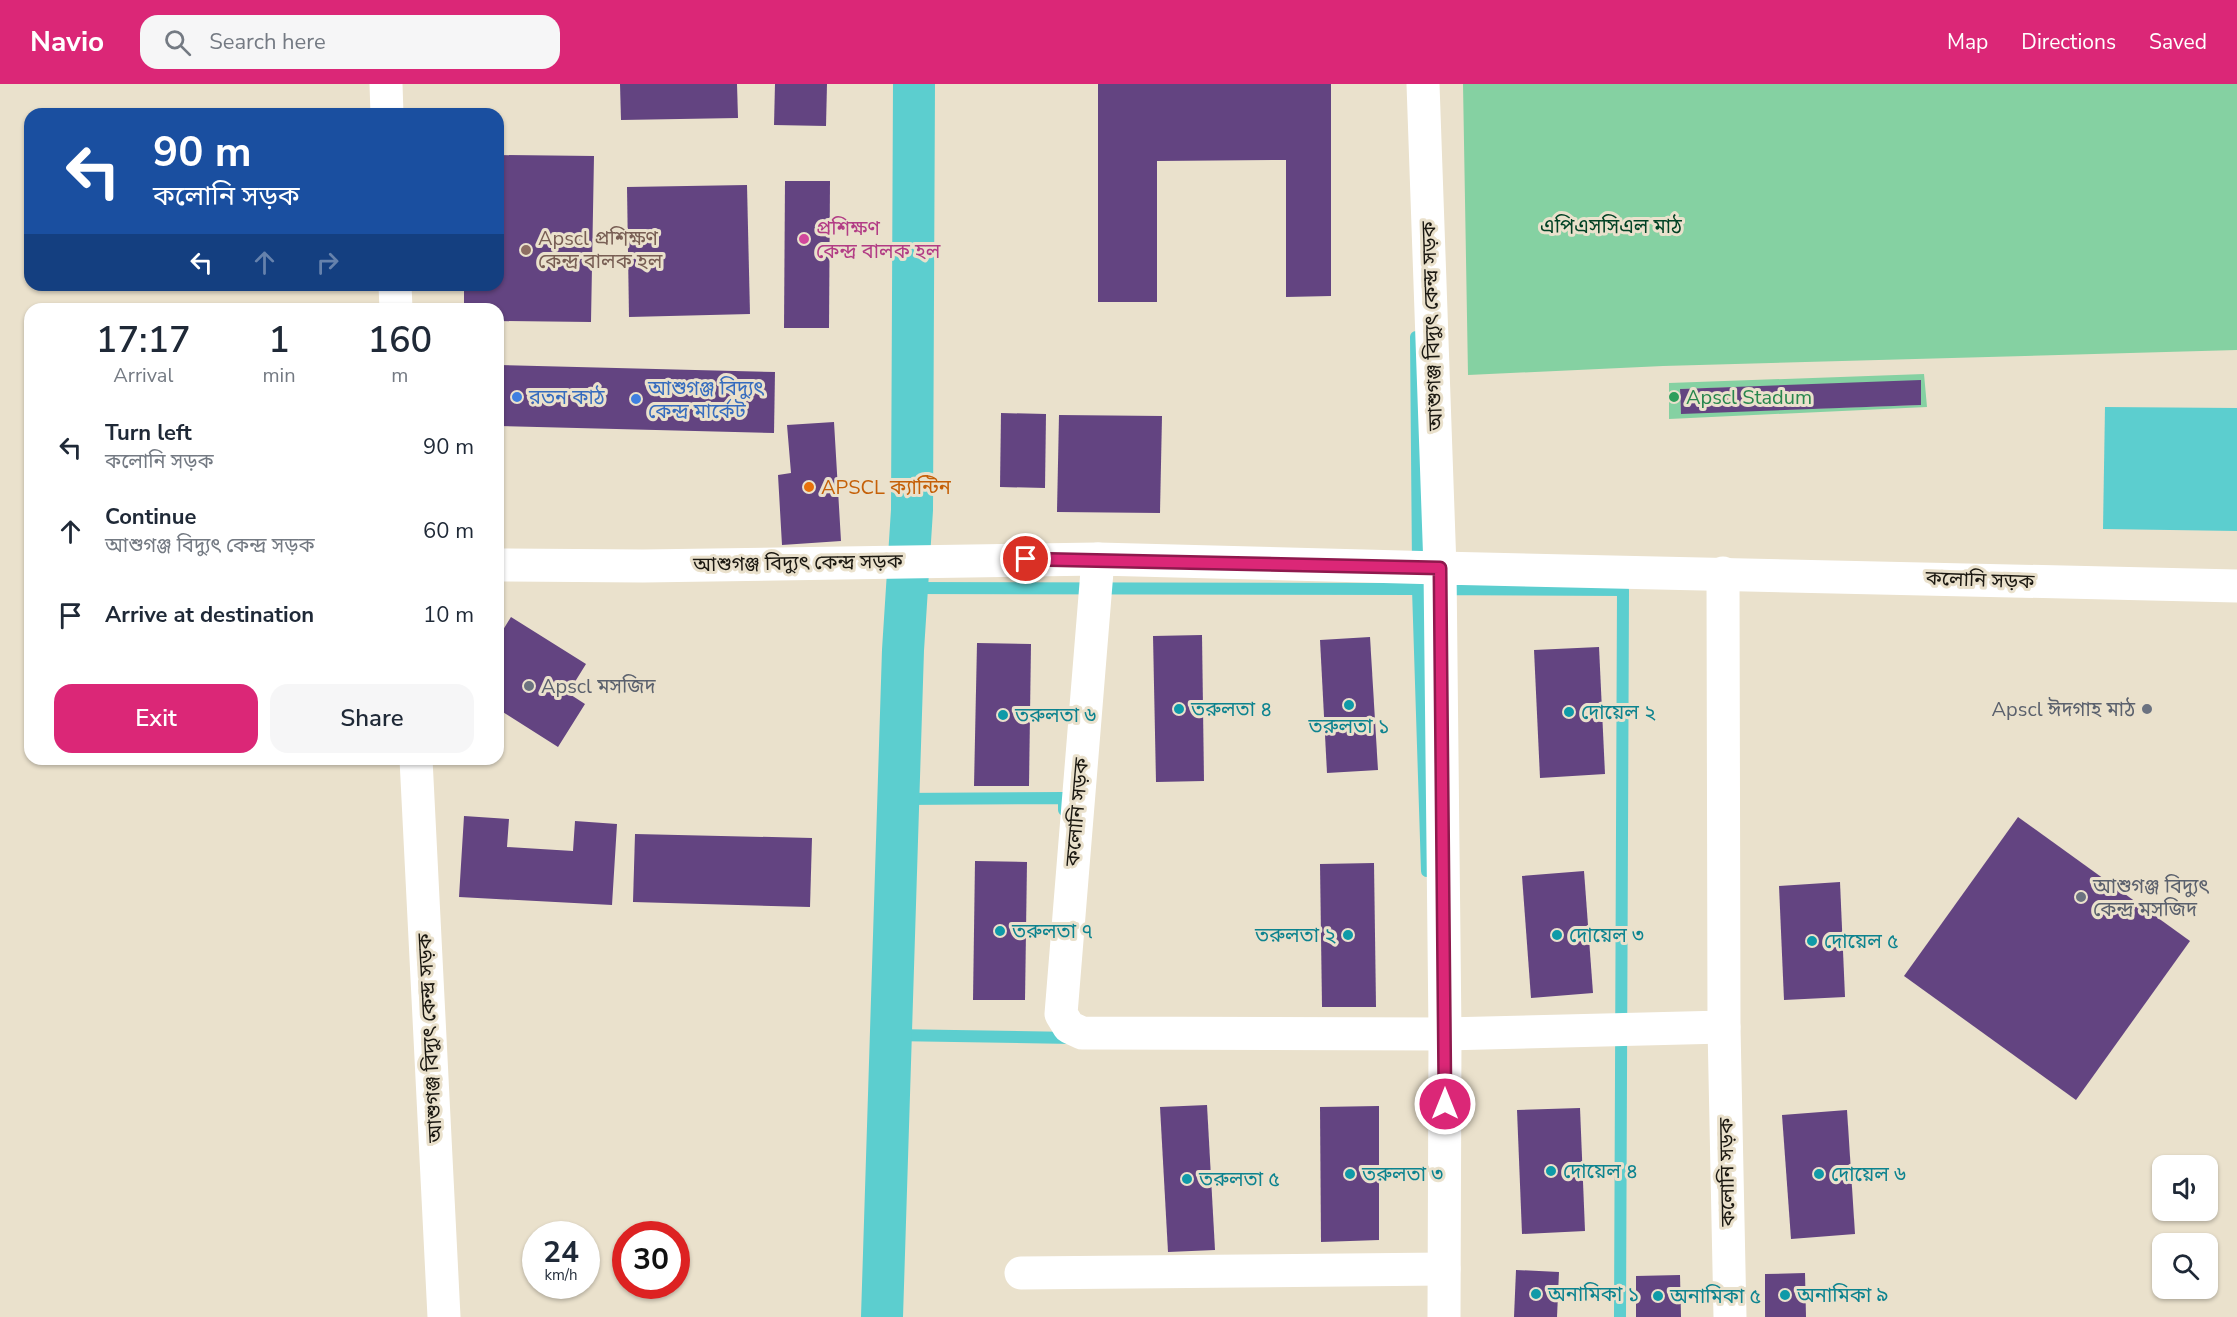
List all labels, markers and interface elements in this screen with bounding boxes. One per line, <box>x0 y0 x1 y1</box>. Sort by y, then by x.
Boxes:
search box <box>140 15 560 69</box>
text: Navio <box>30 23 104 61</box>
icon: search <box>161 26 194 59</box>
text: Search here <box>209 27 326 57</box>
text: Map <box>1947 28 1988 56</box>
text: Directions <box>2021 28 2116 56</box>
text: Saved <box>2149 28 2207 56</box>
text: 90 m <box>153 124 252 181</box>
icon: left <box>54 132 132 210</box>
text: কলোনি সড়ক <box>153 178 300 215</box>
park label: এপিএসসিএল মাঠ <box>1540 213 1683 240</box>
place label: প্রশিক্ষণ কেন্দ্র বালক হল <box>816 215 941 265</box>
street label: আশুগঞ্জ বিদ্যুৎ কেন্দ্র সড়ক <box>1415 220 1449 432</box>
place label: Apscl প্রশিক্ষণ কেন্দ্র বালক হল <box>538 225 663 275</box>
marker: প্রশিক্ষণ কেন্দ্র বালক হল <box>797 232 811 246</box>
marker: Apscl প্রশিক্ষণ কেন্দ্র বালক হল <box>519 243 533 257</box>
icon: left <box>185 246 218 279</box>
icon: ahead <box>248 246 281 279</box>
icon: right <box>311 246 344 279</box>
text: 17:17 <box>96 316 191 365</box>
text: 1 <box>268 316 290 365</box>
text: 160 <box>367 316 432 365</box>
text: Arrival <box>113 362 173 389</box>
text: min <box>263 362 296 389</box>
text: m <box>391 362 408 389</box>
place label: আশুগঞ্জ বিদ্যুৎ কেন্দ্র মার্কেট <box>647 375 764 425</box>
place label: রতন কাঠ <box>528 384 606 411</box>
place label: Apscl Stadum <box>1686 384 1812 411</box>
marker: রতন কাঠ <box>510 390 524 404</box>
marker: Apscl Stadum <box>1667 390 1681 404</box>
marker: আশুগঞ্জ বিদ্যুৎ কেন্দ্র মার্কেট <box>629 392 643 406</box>
text: Turn left <box>105 418 192 448</box>
icon: left <box>54 431 87 464</box>
text: 90 m <box>423 432 474 462</box>
text: কলোনি সড়ক <box>105 448 214 475</box>
place label: APSCL ক্যান্টিন <box>821 474 952 501</box>
marker: APSCL ক্যান্টিন <box>802 480 816 494</box>
text: Continue <box>105 502 196 532</box>
icon: ahead <box>54 515 87 548</box>
text: 60 m <box>423 516 474 546</box>
text: আশুগঞ্জ বিদ্যুৎ কেন্দ্র সড়ক <box>105 532 315 559</box>
pin <box>1000 533 1051 584</box>
icon: arrive <box>1009 542 1042 575</box>
street label: আশুগঞ্জ বিদ্যুৎ কেন্দ্র সড়ক <box>692 548 904 578</box>
street label: কলোনি সড়ক <box>1924 565 2036 595</box>
icon: arrive <box>54 599 87 632</box>
text: Arrive at destination <box>105 600 314 630</box>
text: 10 m <box>423 600 474 630</box>
place label: Apscl মসজিদ <box>541 673 656 700</box>
marker: Apscl মসজিদ <box>522 679 536 693</box>
button: Exit <box>54 684 258 753</box>
button: Share <box>270 684 474 753</box>
place label: তরুলতা ৪ <box>1190 696 1272 723</box>
place label: Apscl ঈদগাহ মাঠ <box>1992 696 2136 723</box>
marker: তরুলতা ১ <box>1342 698 1356 712</box>
place label: দোয়েল ২ <box>1581 699 1656 726</box>
place label: তরুলতা ৬ <box>1014 702 1096 729</box>
marker: তরুলতা ৪ <box>1172 702 1186 716</box>
marker: Apscl ঈদগাহ মাঠ <box>2140 702 2154 716</box>
marker: দোয়েল ২ <box>1562 705 1576 719</box>
marker: তরুলতা ৬ <box>996 708 1010 722</box>
place label: তরুলতা ১ <box>1308 713 1390 740</box>
street label: কলোনি সড়ক <box>1059 756 1095 868</box>
place label: আশুগঞ্জ বিদ্যুৎ কেন্দ্র মসজিদ <box>2092 873 2209 923</box>
marker: আশুগঞ্জ বিদ্যুৎ কেন্দ্র মসজিদ <box>2074 890 2088 904</box>
place label: তরুলতা ৭ <box>1011 918 1093 945</box>
place label: তরুলতা ২ <box>1254 922 1336 949</box>
place label: দোয়েল ৩ <box>1569 922 1644 949</box>
marker: তরুলতা ৭ <box>993 924 1007 938</box>
marker: তরুলতা ২ <box>1341 928 1355 942</box>
marker: দোয়েল ৩ <box>1550 928 1564 942</box>
place label: দোয়েল ৫ <box>1824 928 1899 955</box>
street label: আশুগঞ্জ বিদ্যুৎ কেন্দ্র সড়ক <box>411 932 449 1144</box>
marker: দোয়েল ৫ <box>1805 934 1819 948</box>
position arrow <box>1413 1072 1477 1136</box>
street label: কলোনি সড়ক <box>1713 1117 1741 1228</box>
map controls <box>2152 1155 2218 1299</box>
button: sound <box>2152 1155 2218 1221</box>
place label: দোয়েল ৪ <box>1563 1158 1638 1185</box>
place label: তরুলতা ৩ <box>1361 1161 1443 1188</box>
place label: দোয়েল ৬ <box>1831 1161 1906 1188</box>
marker: দোয়েল ৪ <box>1544 1164 1558 1178</box>
place label: তরুলতা ৫ <box>1198 1166 1280 1193</box>
marker: তরুলতা ৩ <box>1343 1167 1357 1181</box>
marker: দোয়েল ৬ <box>1812 1167 1826 1181</box>
marker: তরুলতা ৫ <box>1180 1172 1194 1186</box>
speed limit sign: 30 <box>612 1221 690 1299</box>
text: 24 <box>543 1232 579 1273</box>
button: search <box>2152 1233 2218 1299</box>
text: km/h <box>544 1265 578 1285</box>
place label: অনামিকা ১ <box>1547 1281 1639 1308</box>
place label: অনামিকা ৯ <box>1796 1282 1888 1309</box>
place label: অনামিকা ৫ <box>1669 1283 1761 1310</box>
marker: অনামিকা ১ <box>1529 1287 1543 1301</box>
marker: অনামিকা ৯ <box>1778 1288 1792 1302</box>
marker: অনামিকা ৫ <box>1651 1289 1665 1303</box>

